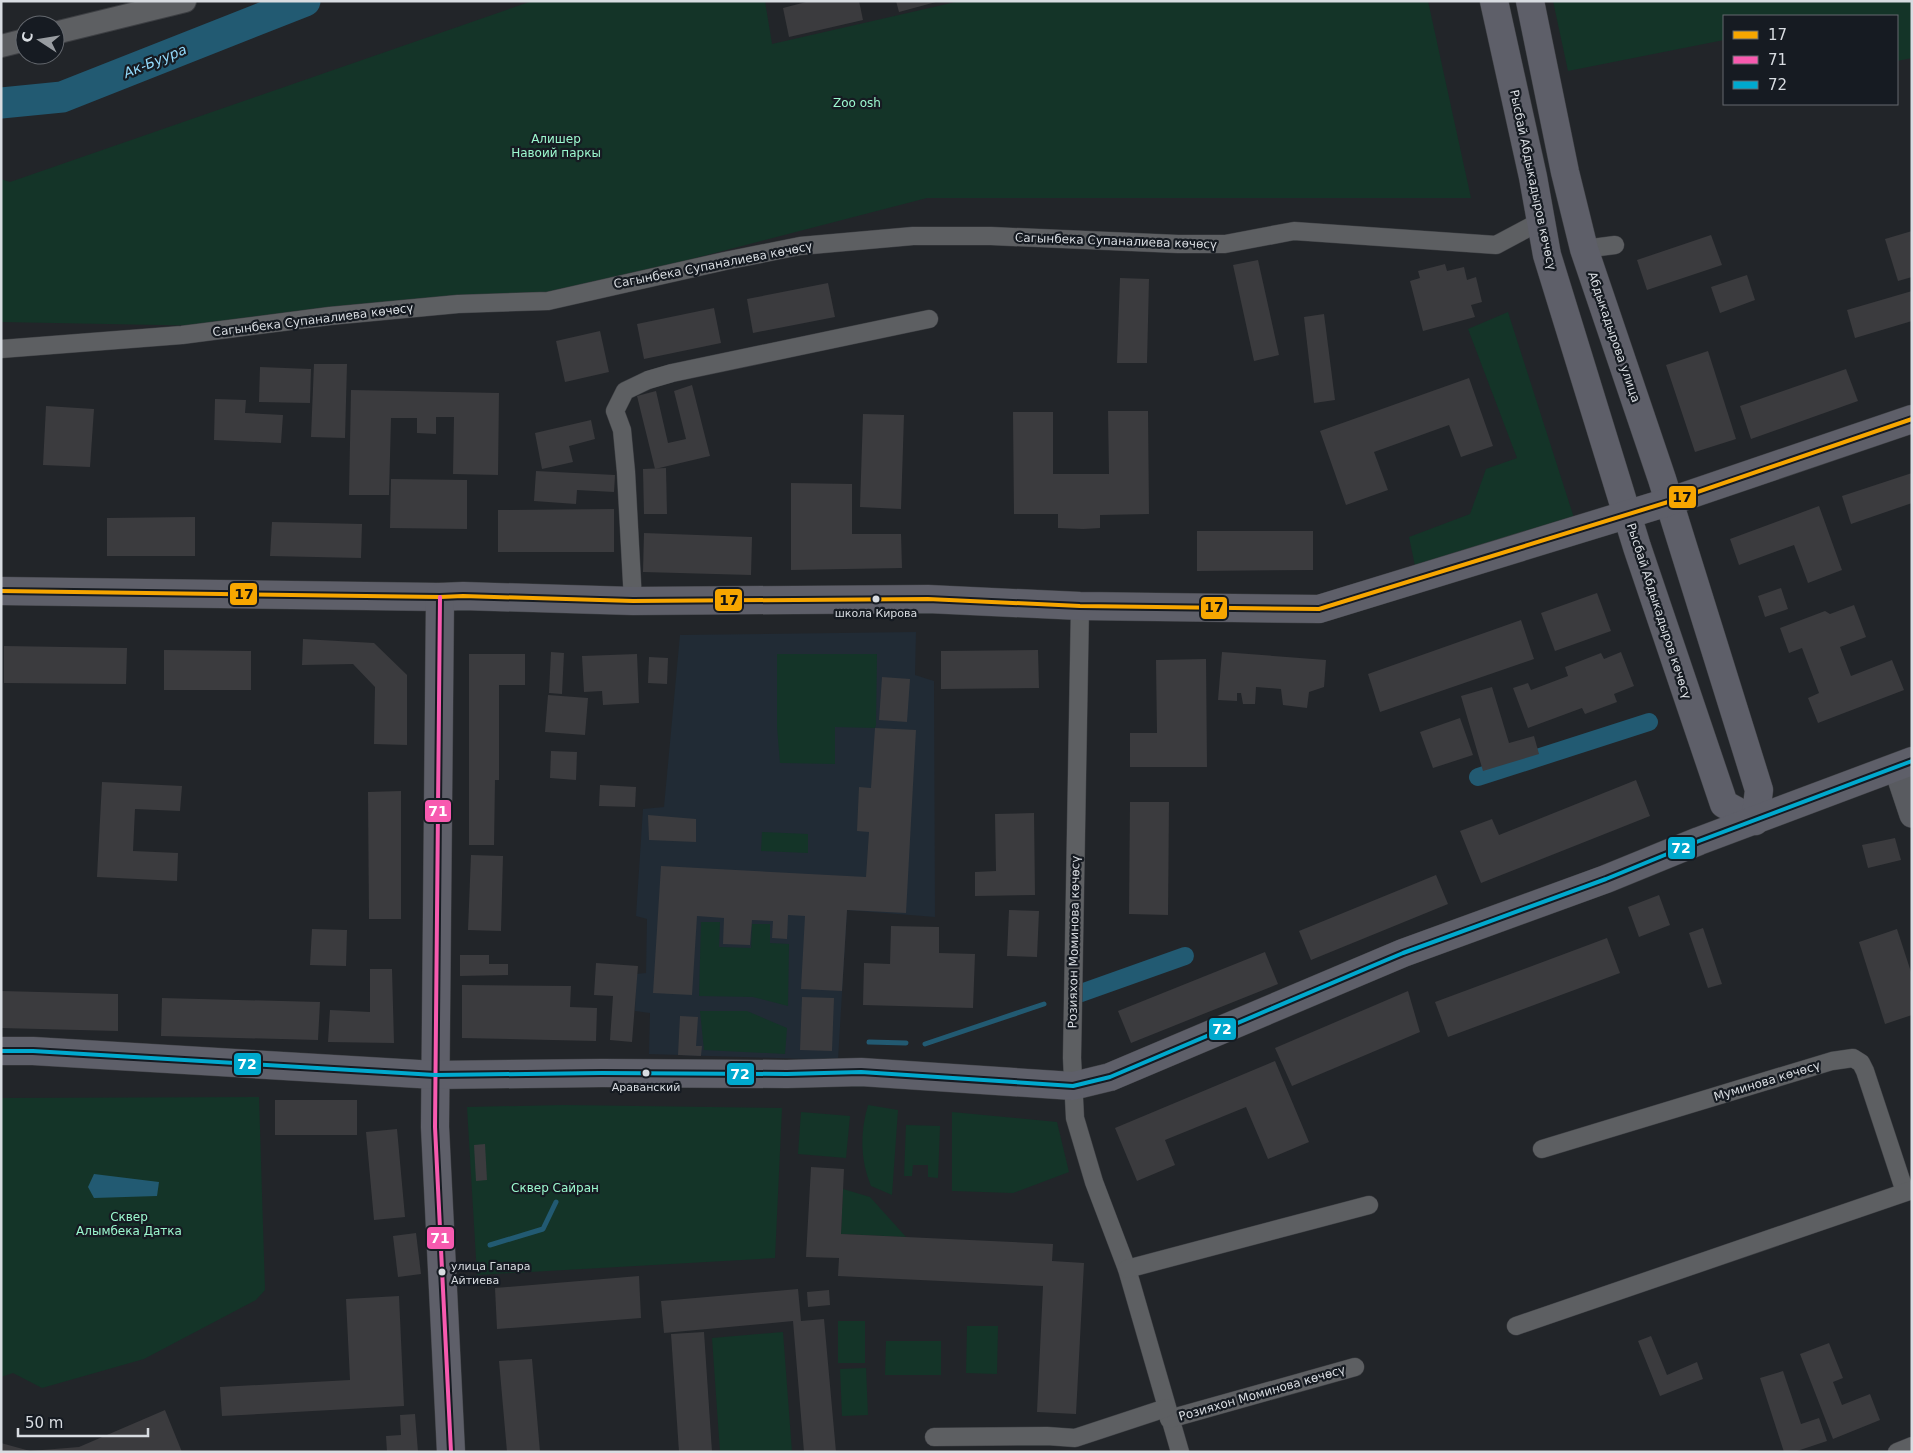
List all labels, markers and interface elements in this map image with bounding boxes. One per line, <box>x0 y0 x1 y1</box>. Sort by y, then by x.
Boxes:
north arrow <box>15 15 65 65</box>
legend <box>1723 15 1898 105</box>
text: 17 <box>1768 26 1787 44</box>
text: С <box>18 31 36 44</box>
water label: Ак-Буура <box>120 41 189 81</box>
text: 71 <box>1768 51 1787 69</box>
text: 72 <box>1768 76 1787 94</box>
street label: Рысбай Абдыкадыров көчөсү <box>1507 89 1559 271</box>
park label: Zoo osh <box>833 96 881 110</box>
park label: Алишер Навоий паркы <box>511 132 601 160</box>
street label: Сагынбека Супаналиева көчөсү <box>1015 230 1217 252</box>
street label: Сагынбека Супаналиева көчөсү <box>612 239 814 291</box>
street label: Абдыкадырова улица <box>1585 270 1643 404</box>
street label: Сагынбека Супаналиева көчөсү <box>212 301 414 339</box>
line badge: 17 <box>1668 485 1697 509</box>
text: 17 <box>1672 489 1692 505</box>
street label: Рысбай Абдыкадыров көчөсү <box>1624 521 1694 701</box>
line badge: 17 <box>229 582 258 606</box>
text: 17 <box>234 586 254 602</box>
line badge: 17 <box>714 588 743 612</box>
text: 17 <box>719 592 739 608</box>
marker: школа Кирова <box>871 594 881 604</box>
line badge: 17 <box>1200 596 1228 620</box>
text: 17 <box>1204 599 1224 615</box>
place label: школа Кирова <box>835 607 917 620</box>
line badge: 71 <box>424 799 452 823</box>
text: 71 <box>428 803 448 819</box>
line badge: 72 <box>1667 836 1696 860</box>
text: 72 <box>1671 840 1691 856</box>
street label: Розияхон Моминова көчөсү <box>1065 856 1083 1028</box>
line badge: 72 <box>1208 1017 1237 1041</box>
text: 72 <box>1212 1021 1232 1037</box>
line badge: 72 <box>233 1052 262 1076</box>
text: 72 <box>237 1056 257 1072</box>
street label: Муминова көчөсү <box>1712 1058 1822 1104</box>
line badge: 72 <box>726 1062 755 1086</box>
text: 72 <box>730 1066 750 1082</box>
marker: Араванский <box>641 1068 651 1078</box>
place label: Араванский <box>612 1081 680 1094</box>
park label: Сквер Сайран <box>511 1181 599 1195</box>
park label: Сквер Алымбека Датка <box>76 1210 182 1238</box>
line badge: 71 <box>426 1226 455 1250</box>
text: 71 <box>430 1230 450 1246</box>
place label: улица Гапара Айтиева <box>451 1260 531 1287</box>
marker: улица Гапара Айтиева <box>437 1267 447 1277</box>
street label: Розияхон Моминова көчөсү <box>1177 1362 1347 1424</box>
scale bar <box>18 1406 148 1438</box>
text: 50 m <box>25 1414 63 1432</box>

